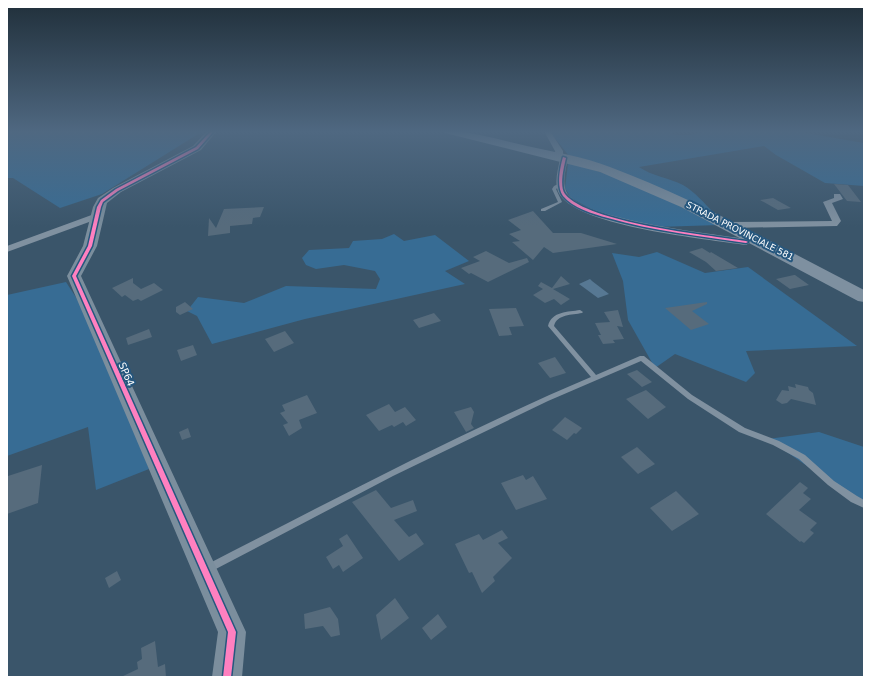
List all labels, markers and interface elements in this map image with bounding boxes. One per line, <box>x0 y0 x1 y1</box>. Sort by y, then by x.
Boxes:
street label: STRADA PROVINCIALE 581 <box>685 200 795 262</box>
street label: SP64 <box>116 360 137 388</box>

